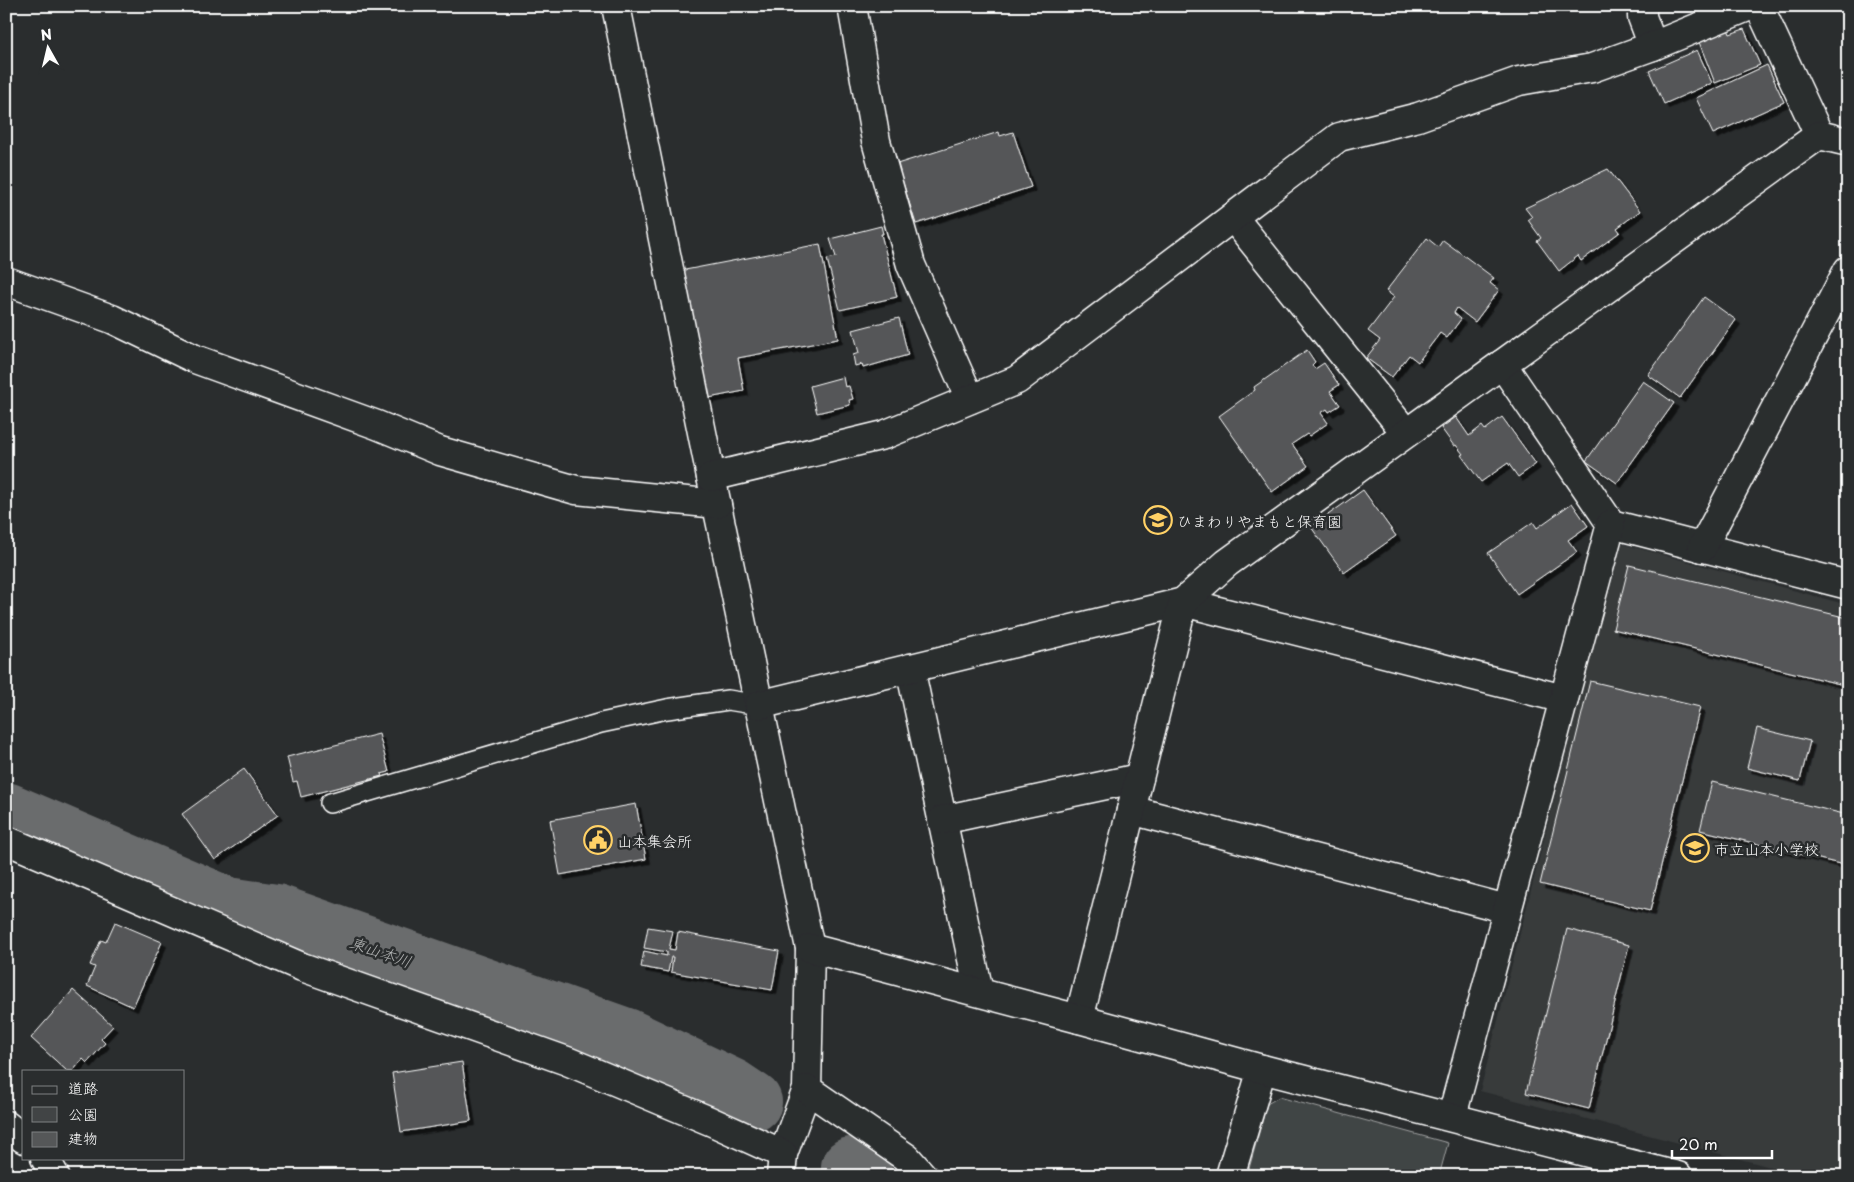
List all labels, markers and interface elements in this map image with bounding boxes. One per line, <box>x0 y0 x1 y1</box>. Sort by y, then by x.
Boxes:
north arrow <box>22 22 72 72</box>
text: N <box>39 23 53 46</box>
school or university icon: ひまわりやまもと保育園 <box>1143 505 1173 535</box>
place label: ひまわりやまもと保育園 <box>1177 509 1342 532</box>
public building icon: 山本集会所 <box>583 825 613 855</box>
place label: 山本集会所 <box>617 829 692 852</box>
school or university icon: 市立山本小学校 <box>1680 833 1710 863</box>
place label: 市立山本小学校 <box>1714 837 1819 860</box>
water label: 東山本川 <box>347 929 415 973</box>
legend <box>22 1070 185 1160</box>
text: 道路 <box>68 1076 98 1099</box>
text: 公園 <box>68 1102 98 1125</box>
text: 建物 <box>68 1126 98 1149</box>
scale bar <box>1672 1127 1772 1159</box>
text: 20 m <box>1679 1132 1718 1155</box>

